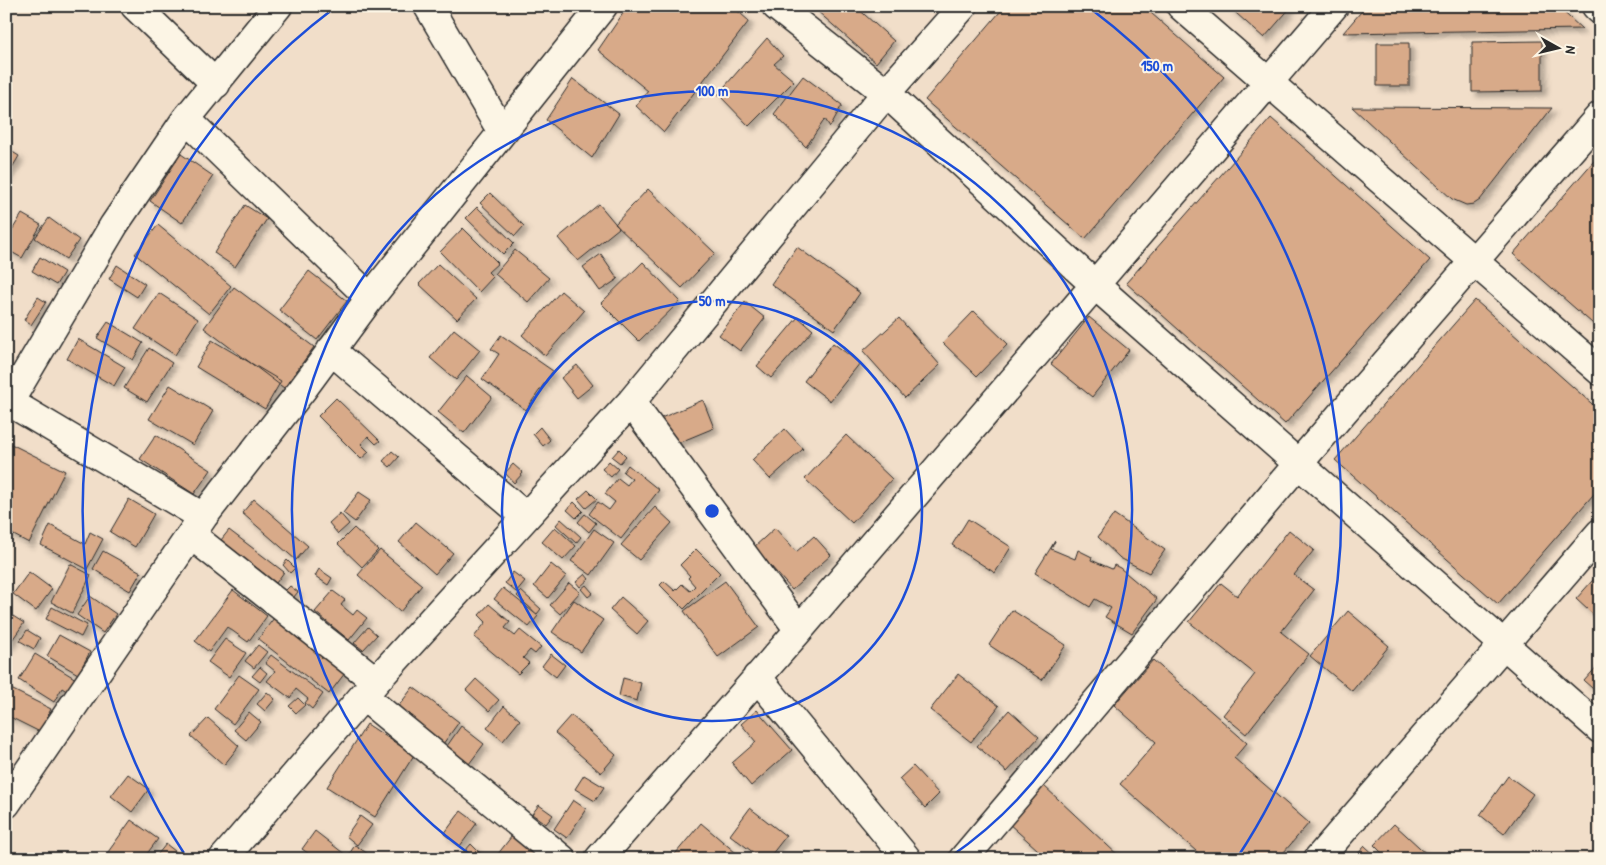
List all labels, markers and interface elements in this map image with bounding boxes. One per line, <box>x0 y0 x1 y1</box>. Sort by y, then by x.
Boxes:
north arrow <box>1534 22 1584 72</box>
text: N <box>1561 45 1581 55</box>
text: 150 m <box>1141 55 1173 76</box>
text: 100 m <box>696 80 728 101</box>
text: 50 m <box>699 290 725 311</box>
centre of rings <box>703 502 721 520</box>

